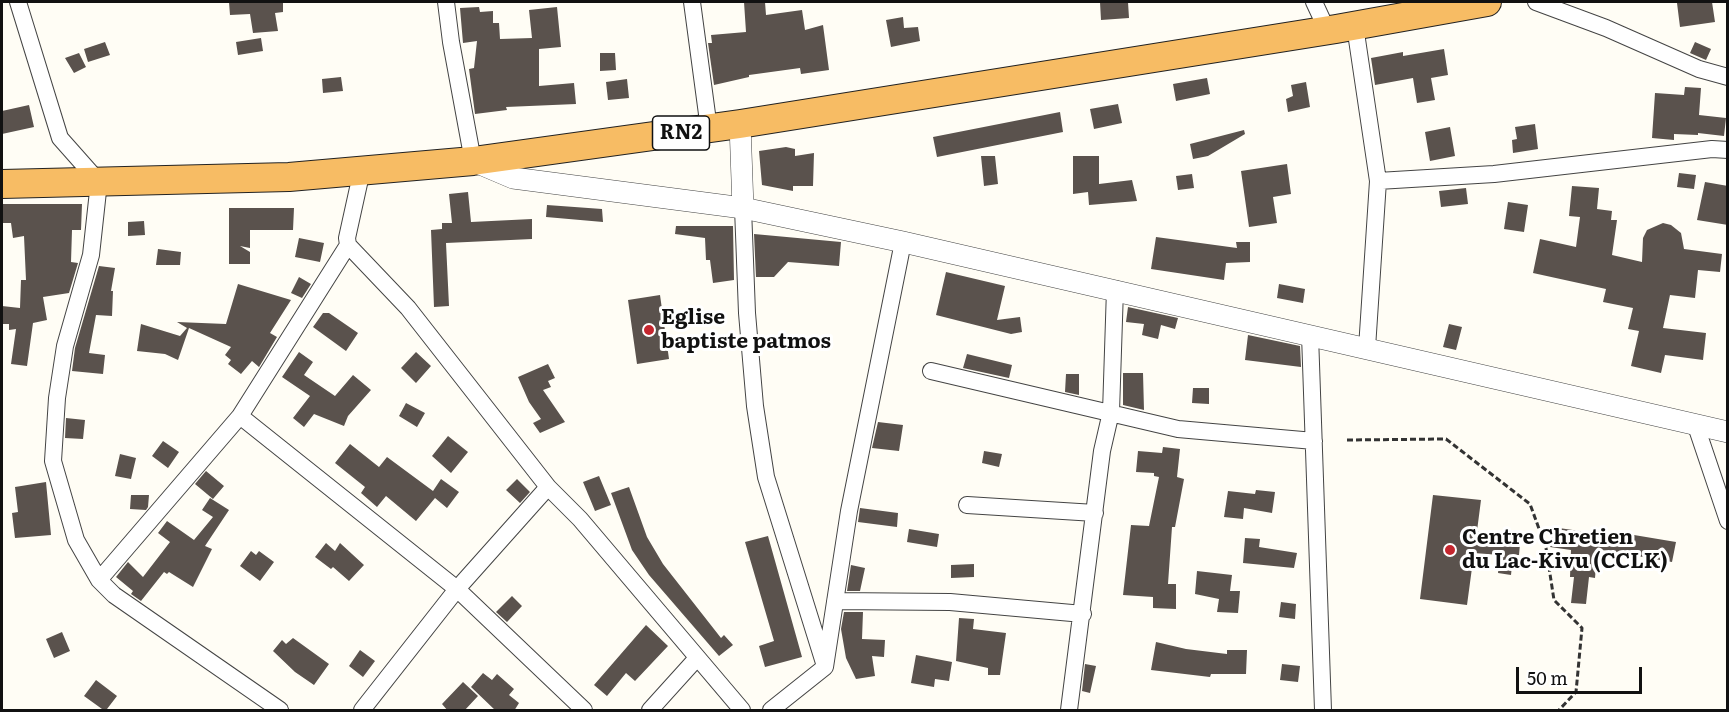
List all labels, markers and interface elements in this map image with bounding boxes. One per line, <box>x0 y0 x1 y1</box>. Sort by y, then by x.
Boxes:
road number: RN2 <box>652 116 710 150</box>
place label: Eglise baptiste patmos <box>661 305 831 355</box>
marker: Eglise baptiste patmos <box>642 323 656 337</box>
place label: Centre Chretien du Lac-Kivu (CCLK) <box>1462 525 1668 575</box>
marker: Centre Chretien du Lac-Kivu (CCLK) <box>1443 543 1457 557</box>
scale bar <box>1519 655 1645 693</box>
text: 50 m <box>1527 664 1568 691</box>

